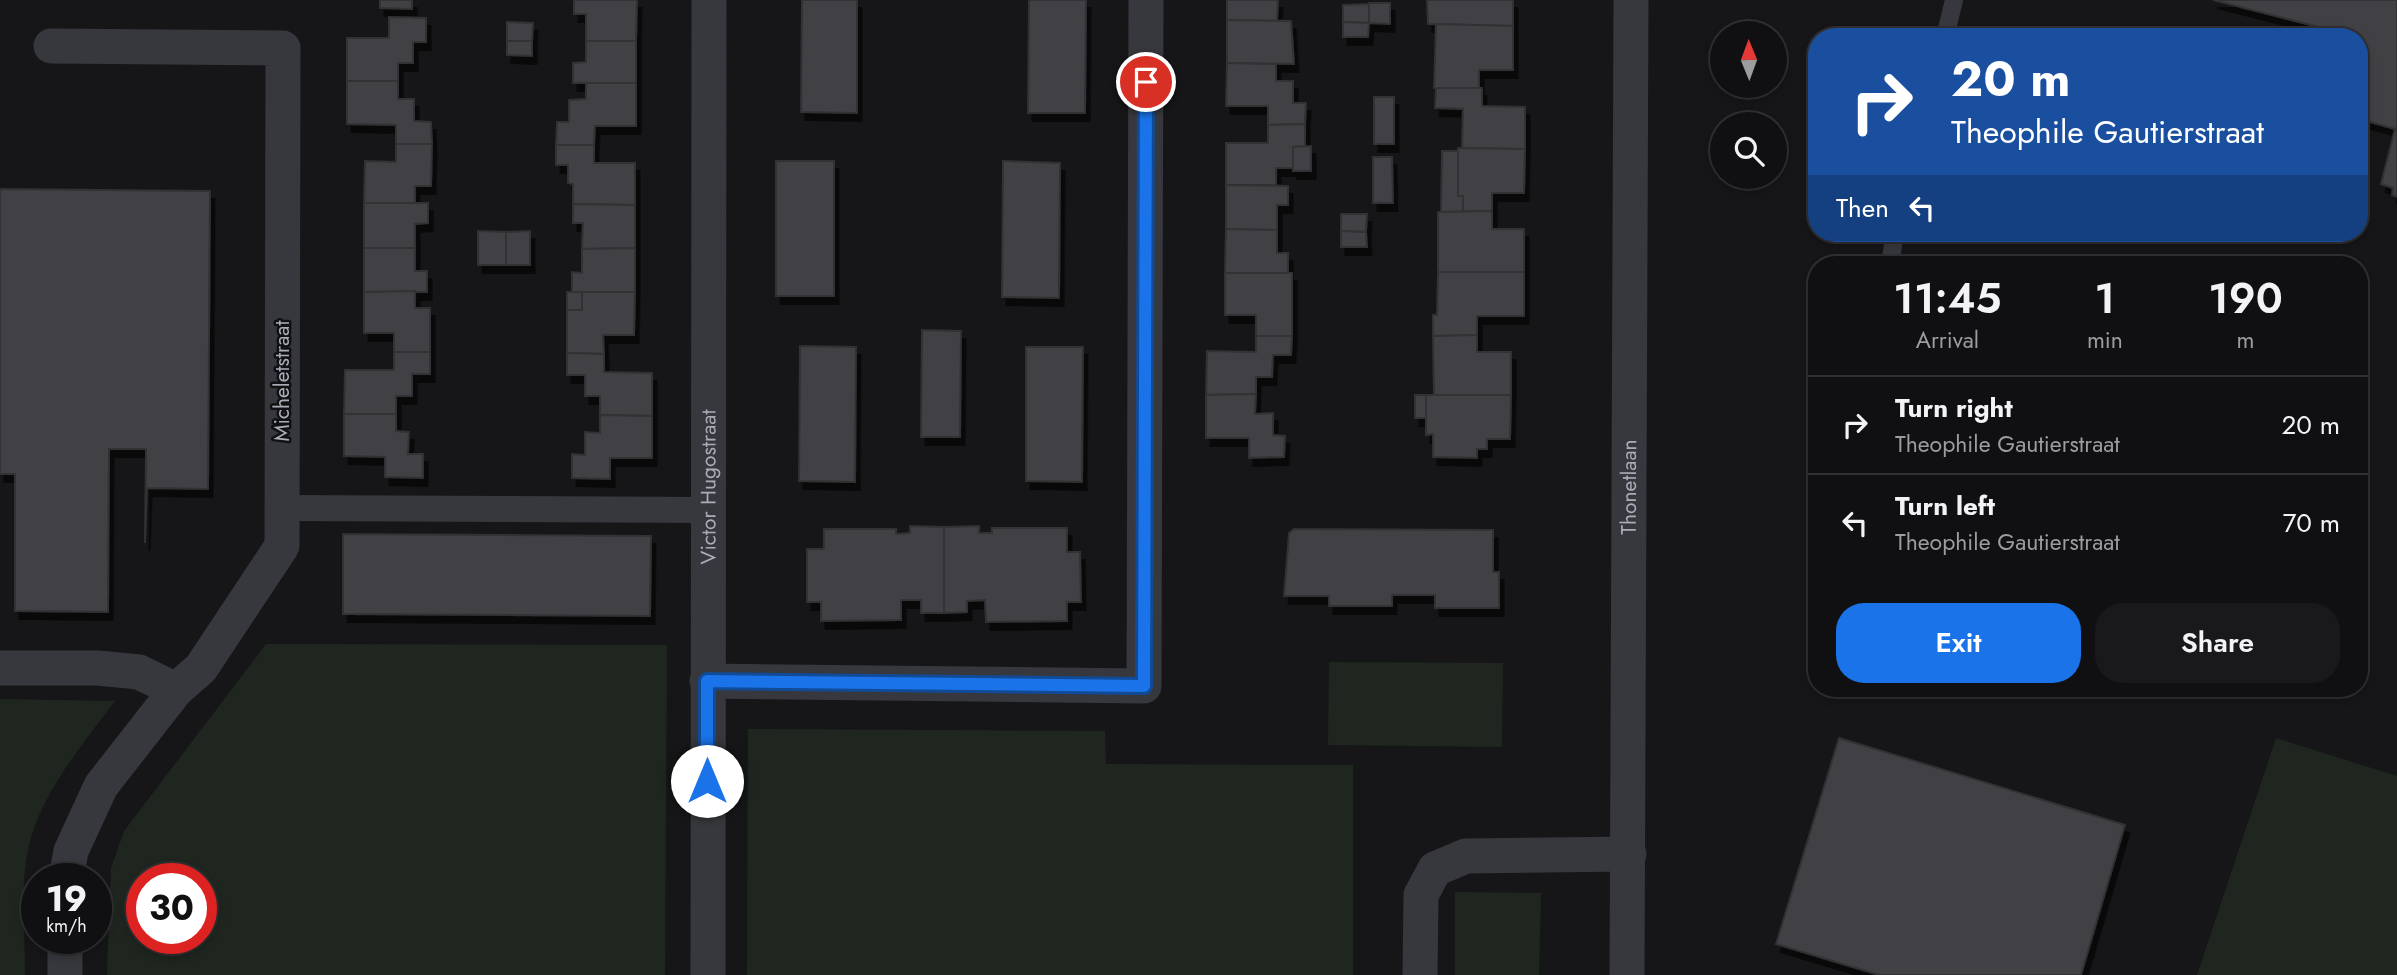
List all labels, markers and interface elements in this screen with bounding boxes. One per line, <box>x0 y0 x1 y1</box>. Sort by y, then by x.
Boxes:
north arrow <box>1710 21 1787 98</box>
map controls <box>1710 21 1787 189</box>
text: 20 m <box>1951 44 2070 114</box>
pin <box>1116 52 1176 112</box>
icon: right <box>1836 56 1927 147</box>
icon: arrive <box>1127 63 1165 101</box>
text: Theophile Gautierstraat <box>1951 109 2264 155</box>
button: search <box>1710 112 1787 189</box>
text: Then <box>1836 189 1889 227</box>
icon: left <box>1903 189 1941 227</box>
text: 11:45 <box>1893 268 2002 329</box>
text: 1 <box>2095 268 2115 329</box>
text: 190 <box>2208 268 2283 329</box>
street label: Micheletstraat <box>267 321 297 441</box>
text: Arrival <box>1916 323 1979 357</box>
text: min <box>2087 323 2123 357</box>
text: m <box>2236 323 2254 357</box>
text: Turn right <box>1895 389 2013 427</box>
icon: right <box>1836 406 1874 444</box>
text: 20 m <box>2282 406 2340 444</box>
street label: Victor Hugostraat <box>693 410 724 564</box>
text: Theophile Gautierstraat <box>1895 427 2120 461</box>
street label: Thonetlaan <box>1614 439 1644 535</box>
text: Turn left <box>1895 487 1995 525</box>
icon: left <box>1836 504 1874 542</box>
text: 70 m <box>2283 504 2340 542</box>
text: Theophile Gautierstraat <box>1895 525 2120 559</box>
button: Exit <box>1836 603 2081 683</box>
button: Share <box>2095 603 2340 683</box>
position arrow <box>670 744 744 818</box>
speed limit sign: 30 <box>126 863 217 954</box>
text: 19 <box>46 874 87 924</box>
text: km/h <box>46 913 87 939</box>

